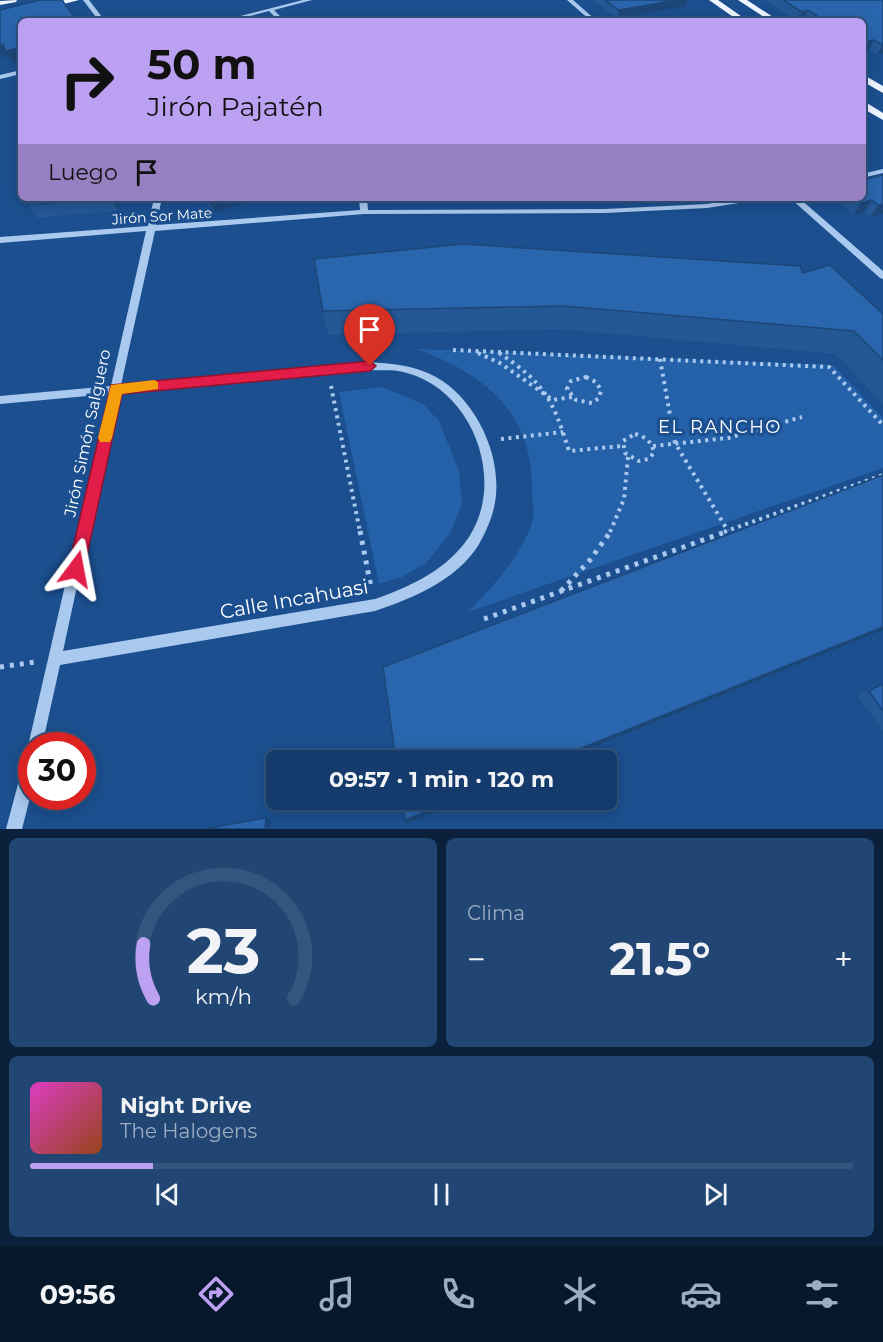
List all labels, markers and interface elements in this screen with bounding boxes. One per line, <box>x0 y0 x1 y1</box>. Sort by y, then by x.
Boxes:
text: 50 m <box>147 38 256 90</box>
icon: right <box>48 42 126 120</box>
text: Jirón Pajatén <box>147 90 324 123</box>
icon: arrive <box>130 156 163 189</box>
text: Luego <box>48 159 118 186</box>
street label: Jirón Sor Mate <box>110 204 213 229</box>
pin <box>344 304 395 366</box>
icon: arrive <box>353 313 386 346</box>
street label: Jirón Simón Salguero <box>60 348 115 520</box>
district label: EL RANCHO <box>658 416 782 438</box>
position arrow <box>44 537 108 601</box>
street label: Calle Incahuasi <box>218 574 370 624</box>
speed limit sign: 30 <box>18 732 96 810</box>
text: 09:57 · 1 min · 120 m <box>329 766 554 793</box>
text: Clima <box>467 901 525 925</box>
text: 23 <box>186 913 260 989</box>
text: 21.5° <box>609 931 711 986</box>
text: − <box>467 939 486 979</box>
text: + <box>834 939 853 979</box>
text: km/h <box>194 984 252 1010</box>
text: Night Drive <box>120 1092 252 1119</box>
text: The Halogens <box>120 1119 257 1143</box>
icon: previous <box>151 1178 184 1211</box>
icon: pause <box>425 1178 458 1211</box>
icon: next <box>699 1178 732 1211</box>
icon: directions <box>195 1273 237 1315</box>
icon: music <box>316 1273 358 1315</box>
icon: phone <box>437 1273 479 1315</box>
icon: climate <box>559 1273 601 1315</box>
icon: car <box>680 1273 722 1315</box>
icon: filters <box>801 1273 843 1315</box>
text: 09:56 <box>40 1278 116 1311</box>

